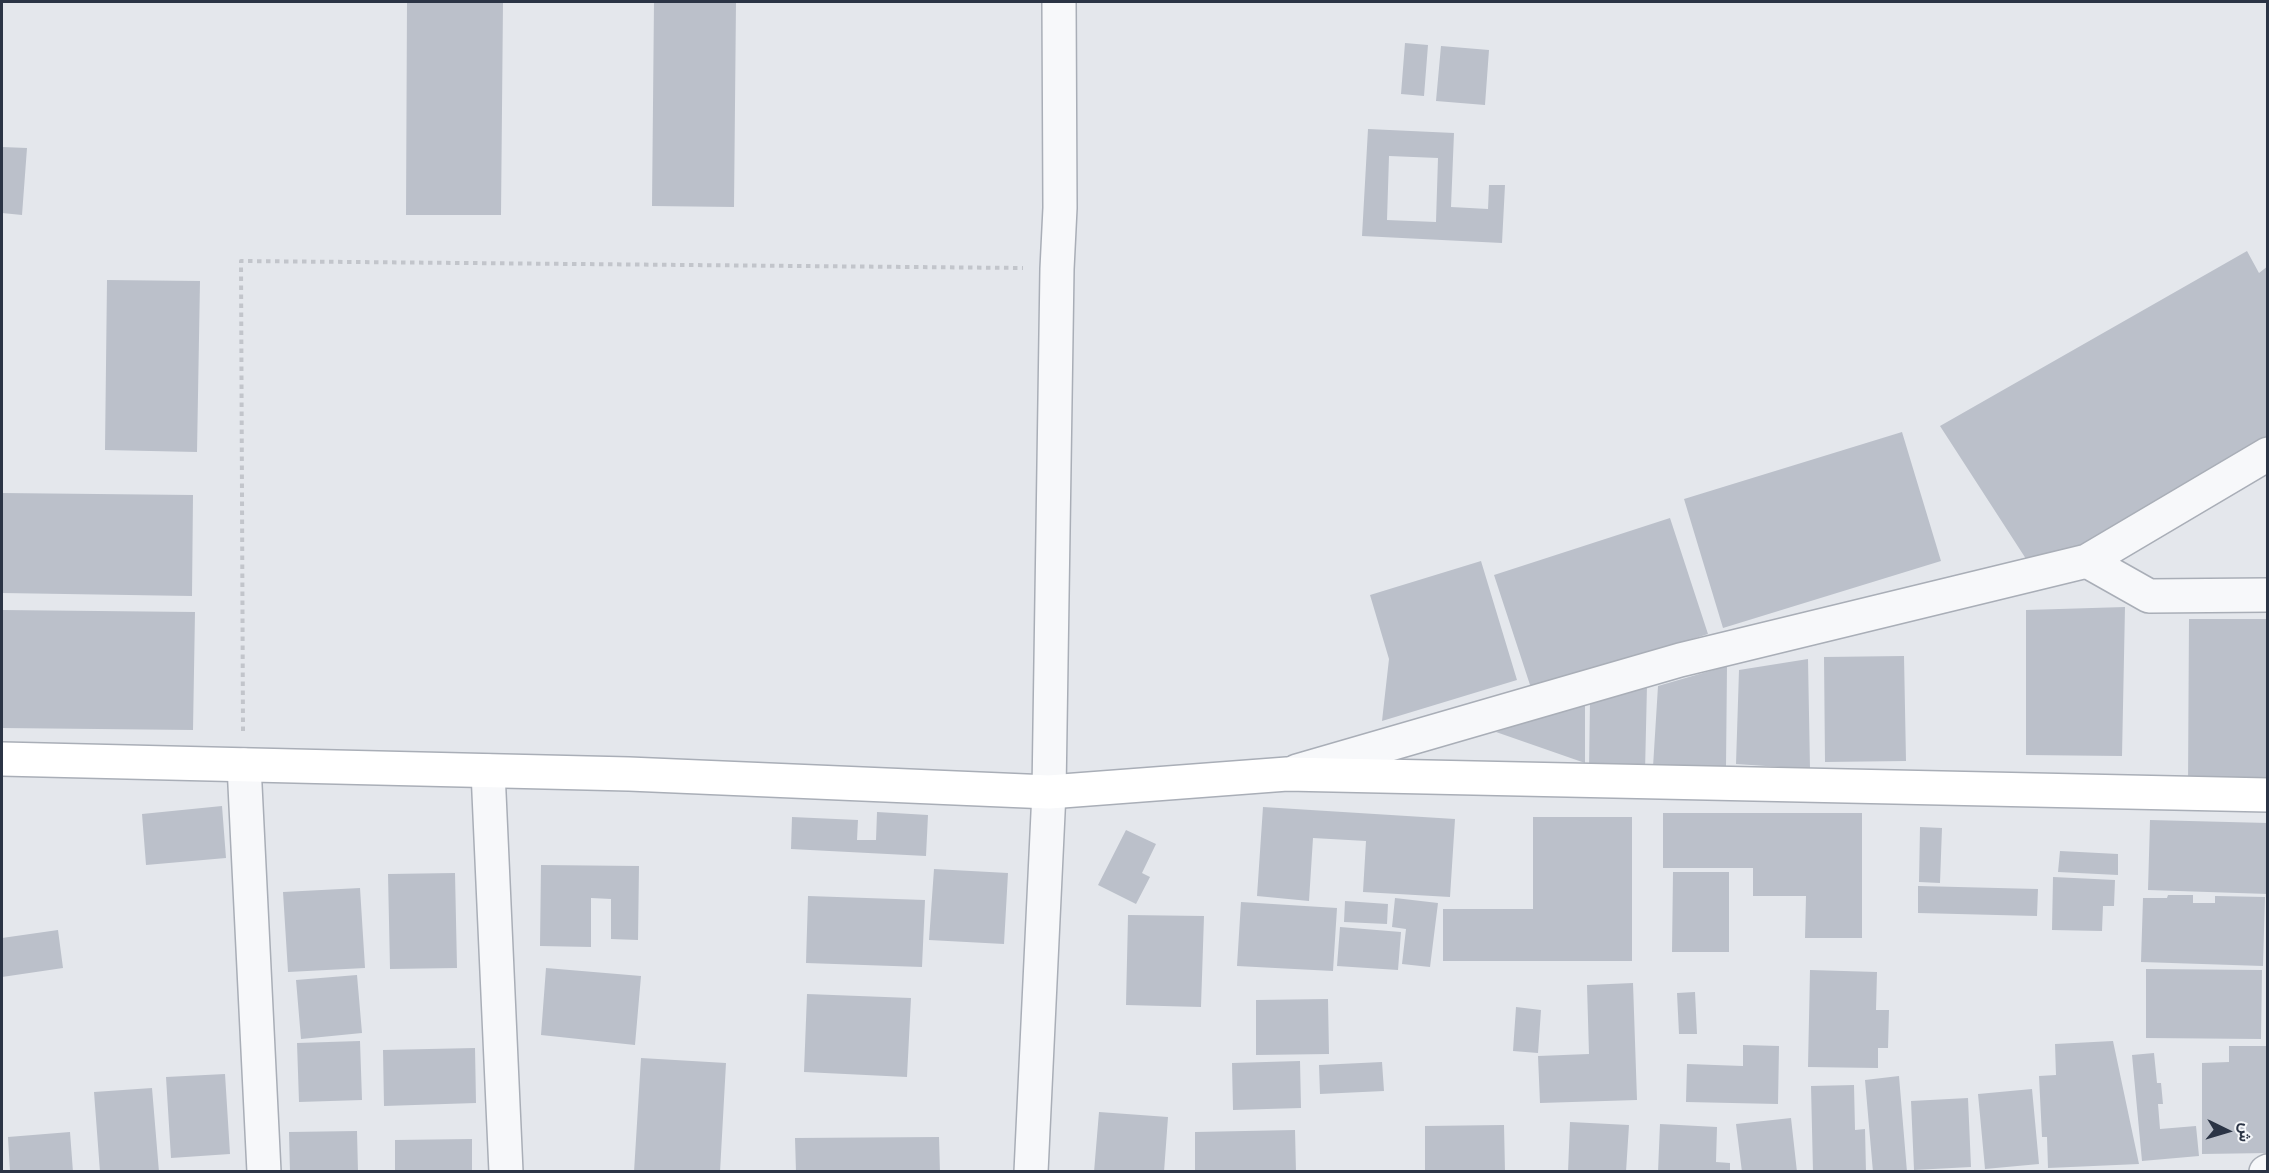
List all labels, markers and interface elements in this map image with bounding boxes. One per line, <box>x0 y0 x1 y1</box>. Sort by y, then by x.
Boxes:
north arrow <box>2197 1101 2257 1161</box>
text: ش <box>2235 1122 2256 1143</box>

